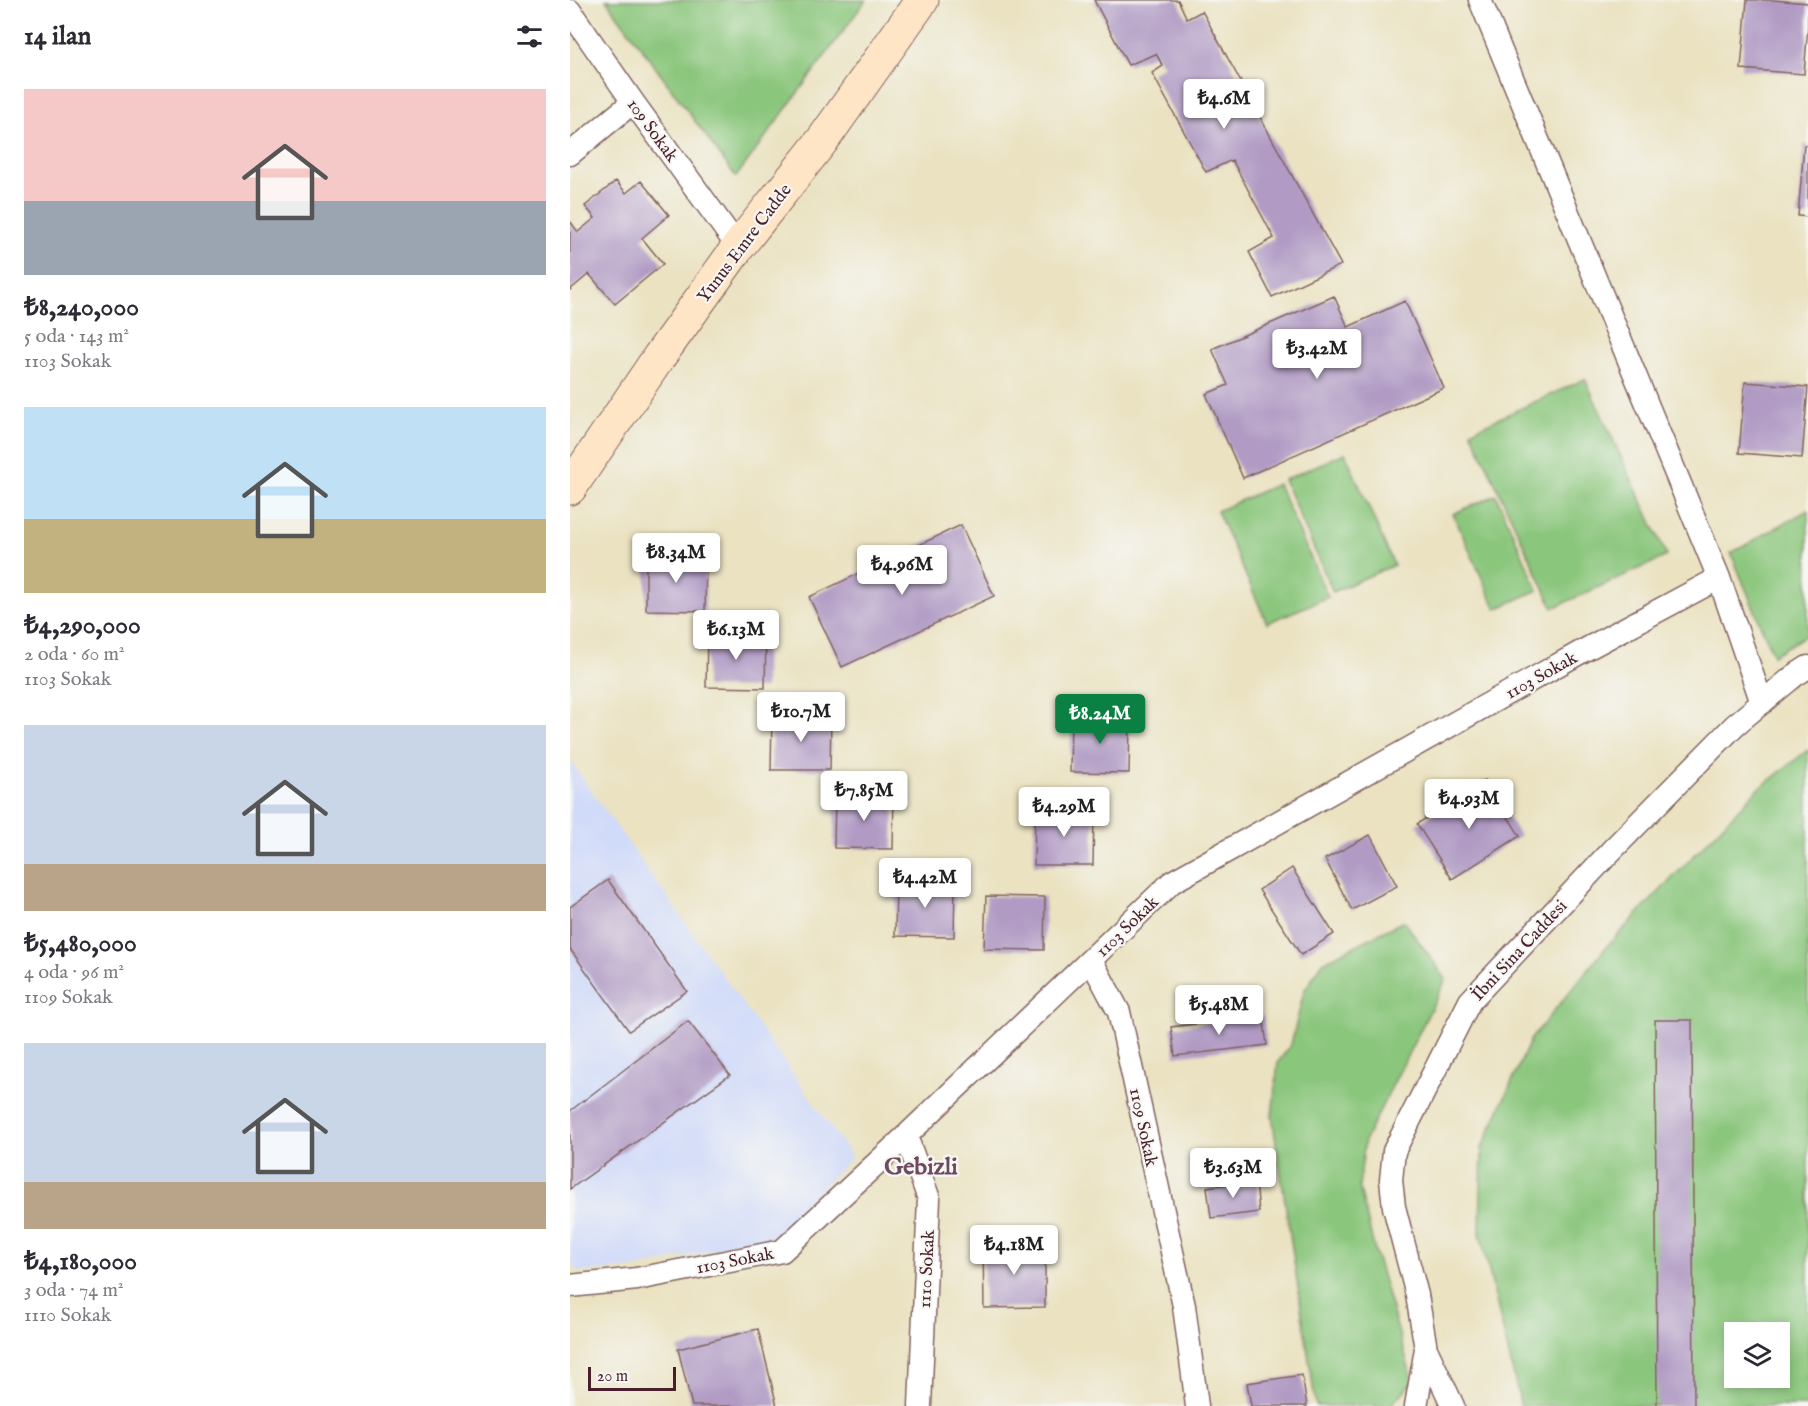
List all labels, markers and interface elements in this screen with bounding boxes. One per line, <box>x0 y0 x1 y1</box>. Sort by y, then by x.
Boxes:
text: 14 ilan <box>24 20 91 53</box>
icon: filters <box>513 20 546 53</box>
pin: ₺4.6M <box>1182 79 1266 130</box>
text: ₺4.6M <box>1197 86 1251 111</box>
street label: 109 Sokak <box>621 95 683 168</box>
icon: home <box>231 128 339 236</box>
street label: Yunus Emre Cadde <box>693 180 797 308</box>
text: ₺8,240,000 <box>24 291 139 324</box>
text: 5 oda · 143 m² <box>24 324 129 349</box>
pin: ₺3.42M <box>1268 329 1366 380</box>
text: ₺3.42M <box>1286 336 1348 361</box>
text: 1103 Sokak <box>24 349 111 374</box>
icon: home <box>231 446 339 554</box>
pin: ₺8.34M <box>627 533 725 584</box>
text: ₺8.34M <box>646 540 706 565</box>
pin: ₺4.96M <box>853 545 951 596</box>
text: ₺4.96M <box>871 552 933 577</box>
text: ₺4,290,000 <box>24 609 141 642</box>
pin: ₺6.13M <box>687 610 785 661</box>
text: ₺6.13M <box>707 617 765 642</box>
text: 2 oda · 60 m² <box>24 642 125 667</box>
street label: 1103 Sokak <box>1502 647 1582 705</box>
text: 1103 Sokak <box>24 667 111 692</box>
pin: ₺10.7M <box>752 692 850 743</box>
pin: ₺8.24M <box>1051 694 1149 745</box>
text: ₺10.7M <box>771 699 831 724</box>
text: ₺8.24M <box>1069 701 1131 726</box>
icon: home <box>231 764 339 872</box>
pin: ₺7.85M <box>815 771 913 822</box>
text: ₺7.85M <box>835 778 893 803</box>
pin: ₺4.93M <box>1420 779 1518 830</box>
text: ₺4.93M <box>1439 786 1500 811</box>
pin: ₺4.29M <box>1015 787 1113 838</box>
text: ₺4.29M <box>1033 794 1095 819</box>
pin: ₺4.42M <box>876 858 974 909</box>
text: ₺4.42M <box>893 865 957 890</box>
street label: 1103 Sokak <box>1092 891 1165 963</box>
street label: İbni Sina Caddesi <box>1467 895 1573 1006</box>
text: ₺5,480,000 <box>24 927 137 960</box>
text: 4 oda · 96 m² <box>24 960 124 985</box>
text: 1109 Sokak <box>24 985 113 1010</box>
pin: ₺5.48M <box>1170 985 1268 1036</box>
text: ₺5.48M <box>1189 992 1249 1017</box>
icon: home <box>231 1082 339 1190</box>
street label: 1109 Sokak <box>1123 1086 1162 1169</box>
pin: ₺3.63M <box>1184 1148 1282 1199</box>
district label: Gebizli <box>884 1152 958 1183</box>
text: ₺3.63M <box>1204 1155 1262 1180</box>
pin: ₺4.18M <box>965 1225 1063 1276</box>
street label: 1110 Sokak <box>914 1229 941 1309</box>
text: ₺4.18M <box>984 1232 1044 1257</box>
street label: 1103 Sokak <box>694 1243 776 1280</box>
text: ₺4,180,000 <box>24 1245 137 1278</box>
text: 3 oda · 74 m² <box>24 1278 124 1303</box>
text: 1110 Sokak <box>24 1303 111 1328</box>
map controls <box>1724 1322 1790 1388</box>
button: layers <box>1724 1322 1790 1388</box>
scale bar <box>588 1364 676 1392</box>
text: 20 m <box>597 1367 628 1387</box>

